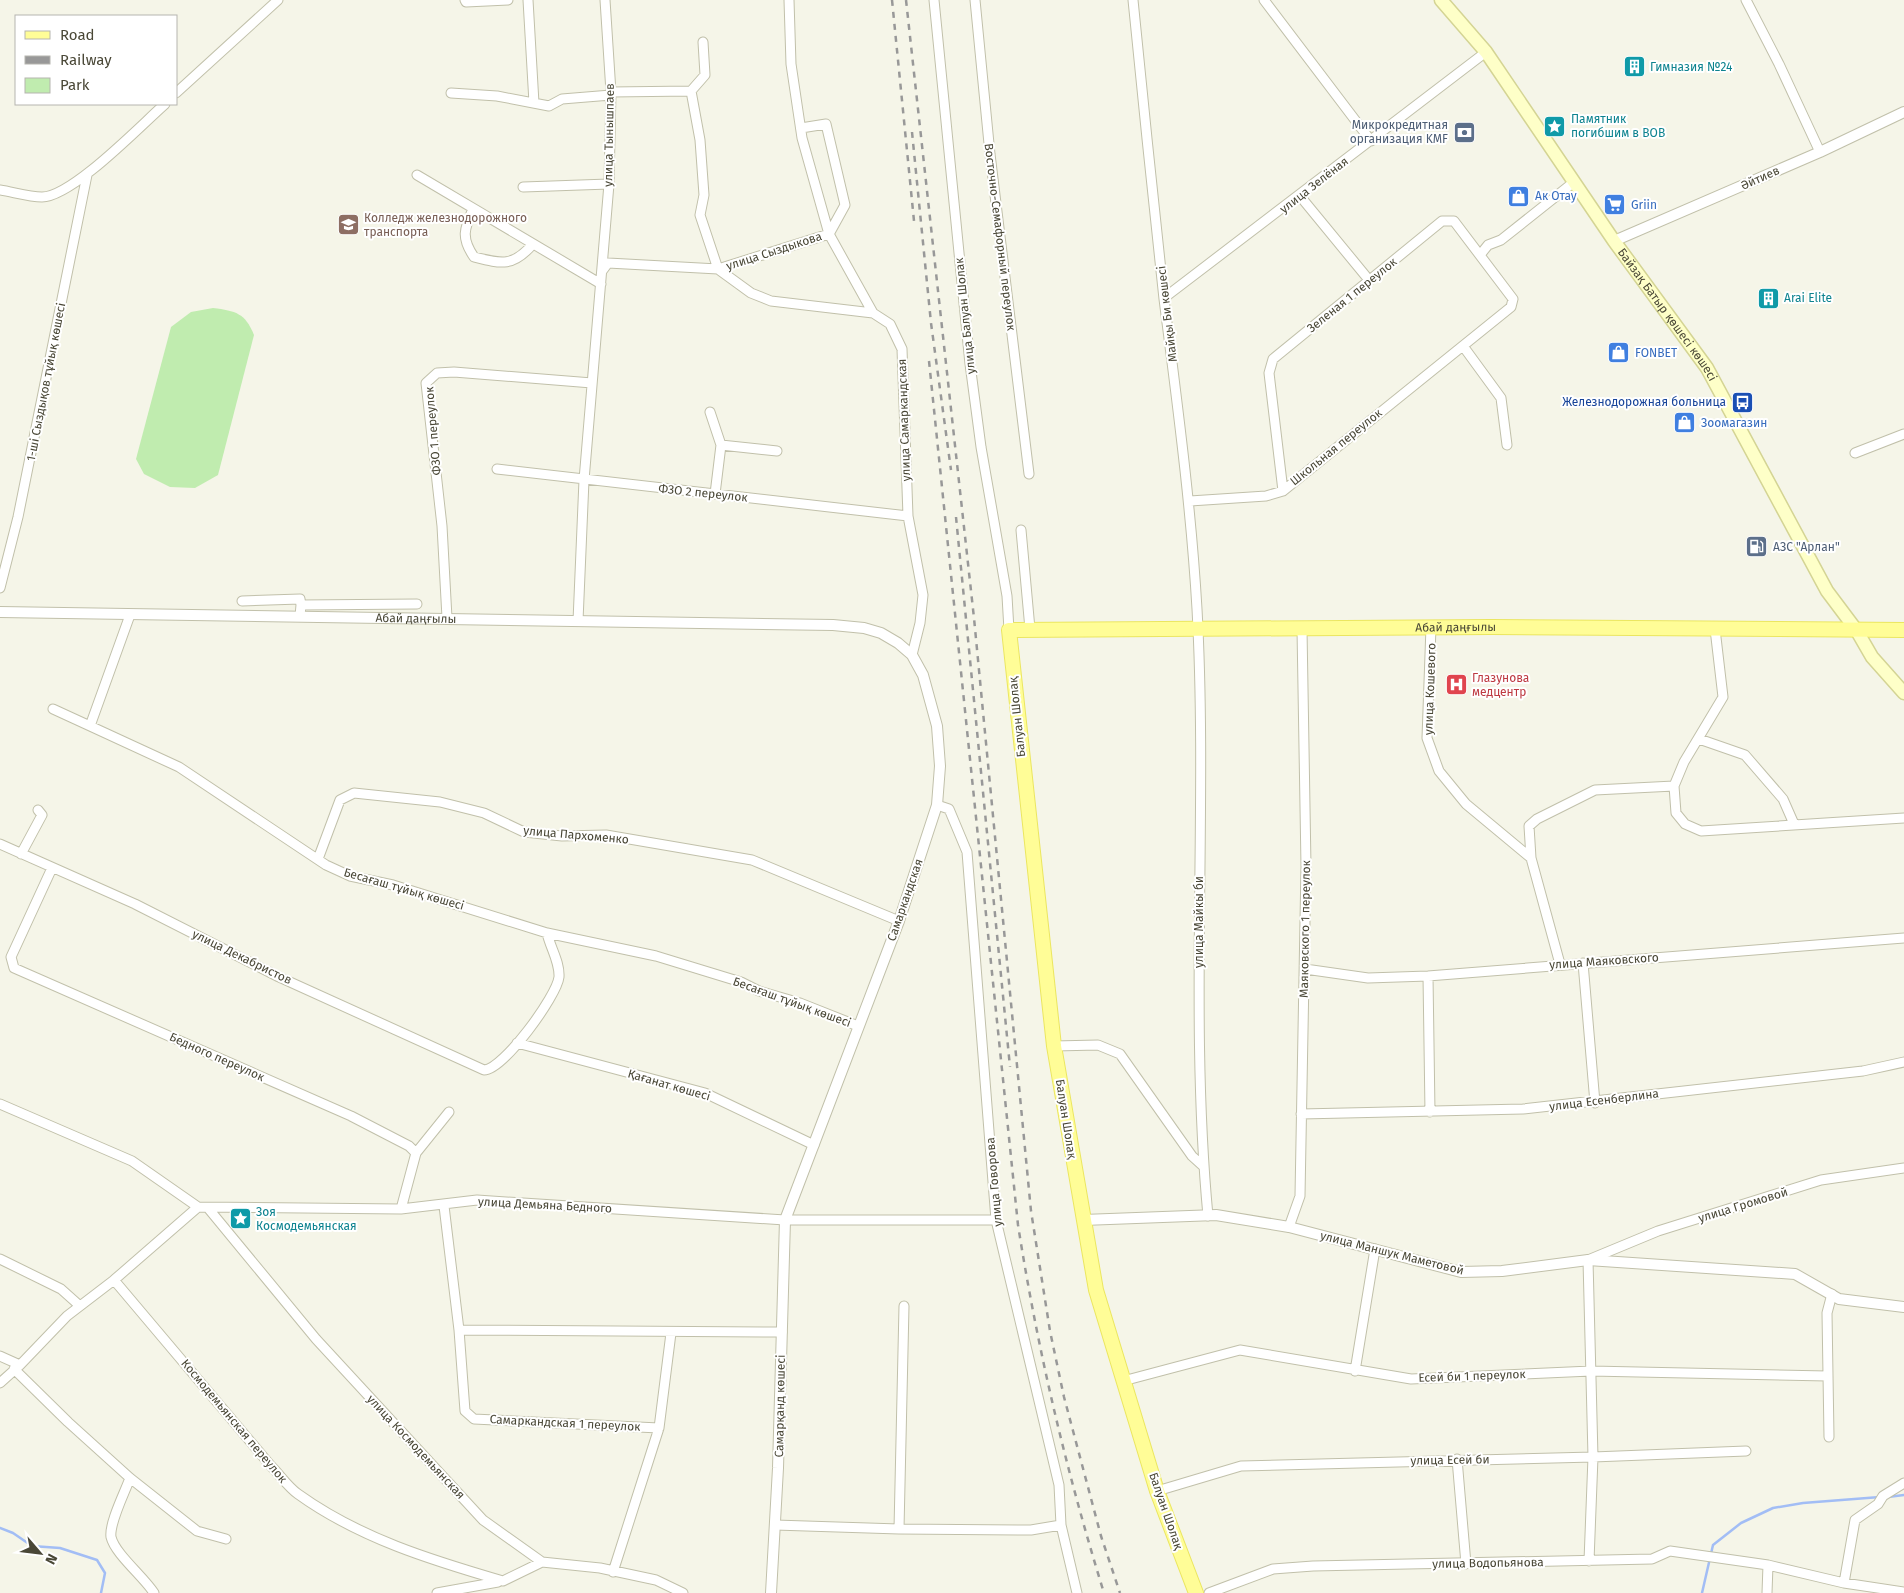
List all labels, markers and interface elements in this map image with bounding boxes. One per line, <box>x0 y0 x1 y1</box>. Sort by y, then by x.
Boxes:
legend <box>15 15 178 105</box>
text: Road <box>60 26 95 44</box>
text: Railway <box>60 51 112 69</box>
building icon: Гимназия №24 <box>1622 55 1646 79</box>
place label: Гимназия №24 <box>1650 60 1733 74</box>
text: Park <box>60 76 90 94</box>
street label: улица Тынышпаев <box>601 83 617 187</box>
place label: Памятник погибшим в ВОВ <box>1571 112 1665 140</box>
place icon: Памятник погибшим в ВОВ <box>1543 114 1567 138</box>
place label: Микрокредитная организация KMF <box>1350 118 1448 146</box>
bank icon: Микрокредитная организация KMF <box>1452 120 1476 144</box>
street label: Восточно-Семафорный переулок <box>982 142 1019 332</box>
street label: улица Зелёная <box>1277 154 1351 216</box>
street label: Әйтиев <box>1738 163 1782 193</box>
shop icon: Ак Отау <box>1507 184 1531 208</box>
place label: Ак Отау <box>1535 189 1577 203</box>
supermarket icon: Griin <box>1603 193 1627 217</box>
place label: Griin <box>1631 198 1657 212</box>
place label: Колледж железнодорожного транспорта <box>364 211 527 239</box>
school or university icon: Колледж железнодорожного транспорта <box>336 213 360 237</box>
street label: улица Сыздыкова <box>724 229 824 273</box>
street label: Байзақ Батыр қөшесі көшесі <box>1615 246 1720 383</box>
street label: Зеленая 1 переулок <box>1304 254 1400 335</box>
street label: улица Балуан Шолак <box>952 256 978 375</box>
street label: Майқы Би көшесі <box>1154 265 1180 363</box>
building icon: Arai Elite <box>1756 286 1780 310</box>
place label: Arai Elite <box>1784 291 1832 305</box>
street label: 1-ші Сыздықов тұйық көшесі <box>24 302 68 462</box>
shop icon: FONBET <box>1607 341 1631 365</box>
place label: FONBET <box>1635 346 1678 360</box>
street label: улица Самаркандская <box>895 358 913 482</box>
street label: ФЗО 1 переулок <box>422 385 444 476</box>
bus stop icon: Железнодорожная больница <box>1730 390 1754 414</box>
place label: Железнодорожная больница <box>1562 395 1726 409</box>
street label: Школьная переулок <box>1287 405 1385 488</box>
shop icon: Зоомагазин <box>1673 411 1697 435</box>
place label: Зоомагазин <box>1701 416 1767 430</box>
street label: ФЗО 2 переулок <box>658 481 749 505</box>
fuel station icon: АЗС "Арлан" <box>1745 535 1769 559</box>
place label: АЗС "Арлан" <box>1773 540 1840 554</box>
street label: Абай даңғылы <box>375 611 456 626</box>
street label: Абай даңғылы <box>1415 620 1496 634</box>
street label: улица Кошевого <box>1421 643 1439 735</box>
place label: Глазунова медцентр <box>1472 671 1529 699</box>
hospital icon: Глазунова медцентр <box>1444 673 1468 697</box>
street label: Балуан Шолақ <box>1006 675 1028 758</box>
street label: улица Пархоменко <box>523 823 629 847</box>
street label: Самаркандская <box>884 857 926 943</box>
street label: Маяковского 1 переулок <box>1297 859 1313 998</box>
street label: Бесағаш тұйық көшесі <box>342 865 466 913</box>
street label: улица Майкы би <box>1192 876 1206 968</box>
street label: улица Декабристов <box>190 927 294 987</box>
street label: улица Маяковского <box>1549 950 1659 972</box>
street label: Бесағаш тұйық көшесі <box>731 974 853 1030</box>
street label: Бедного переулок <box>167 1030 267 1085</box>
street label: Қағанат көшесі <box>626 1067 712 1103</box>
street label: Балуан Шолақ <box>1053 1078 1079 1161</box>
street label: улица Есенберлина <box>1548 1086 1660 1114</box>
street label: улица Говорова <box>983 1137 1005 1227</box>
street label: улица Громовой <box>1697 1185 1789 1225</box>
street label: улица Демьяна Бедного <box>478 1194 612 1216</box>
place label: Зоя Космодемьянская <box>256 1205 357 1233</box>
place icon: Зоя Космодемьянская <box>228 1207 252 1231</box>
street label: улица Маншук Маметовой <box>1319 1228 1465 1278</box>
street label: Самарқанд көшесі <box>772 1354 788 1458</box>
street label: Космодемьянская переулок <box>178 1356 290 1486</box>
street label: Есей би 1 переулок <box>1418 1367 1527 1385</box>
street label: улица Космодемьянская <box>364 1392 468 1502</box>
street label: Самаркандская 1 переулок <box>489 1412 641 1434</box>
street label: улица Есей би <box>1410 1452 1490 1468</box>
street label: Балуан Шолақ <box>1146 1471 1186 1552</box>
north arrow <box>15 1528 65 1578</box>
text: N <box>41 1551 61 1567</box>
street label: улица Водопьянова <box>1432 1555 1544 1571</box>

